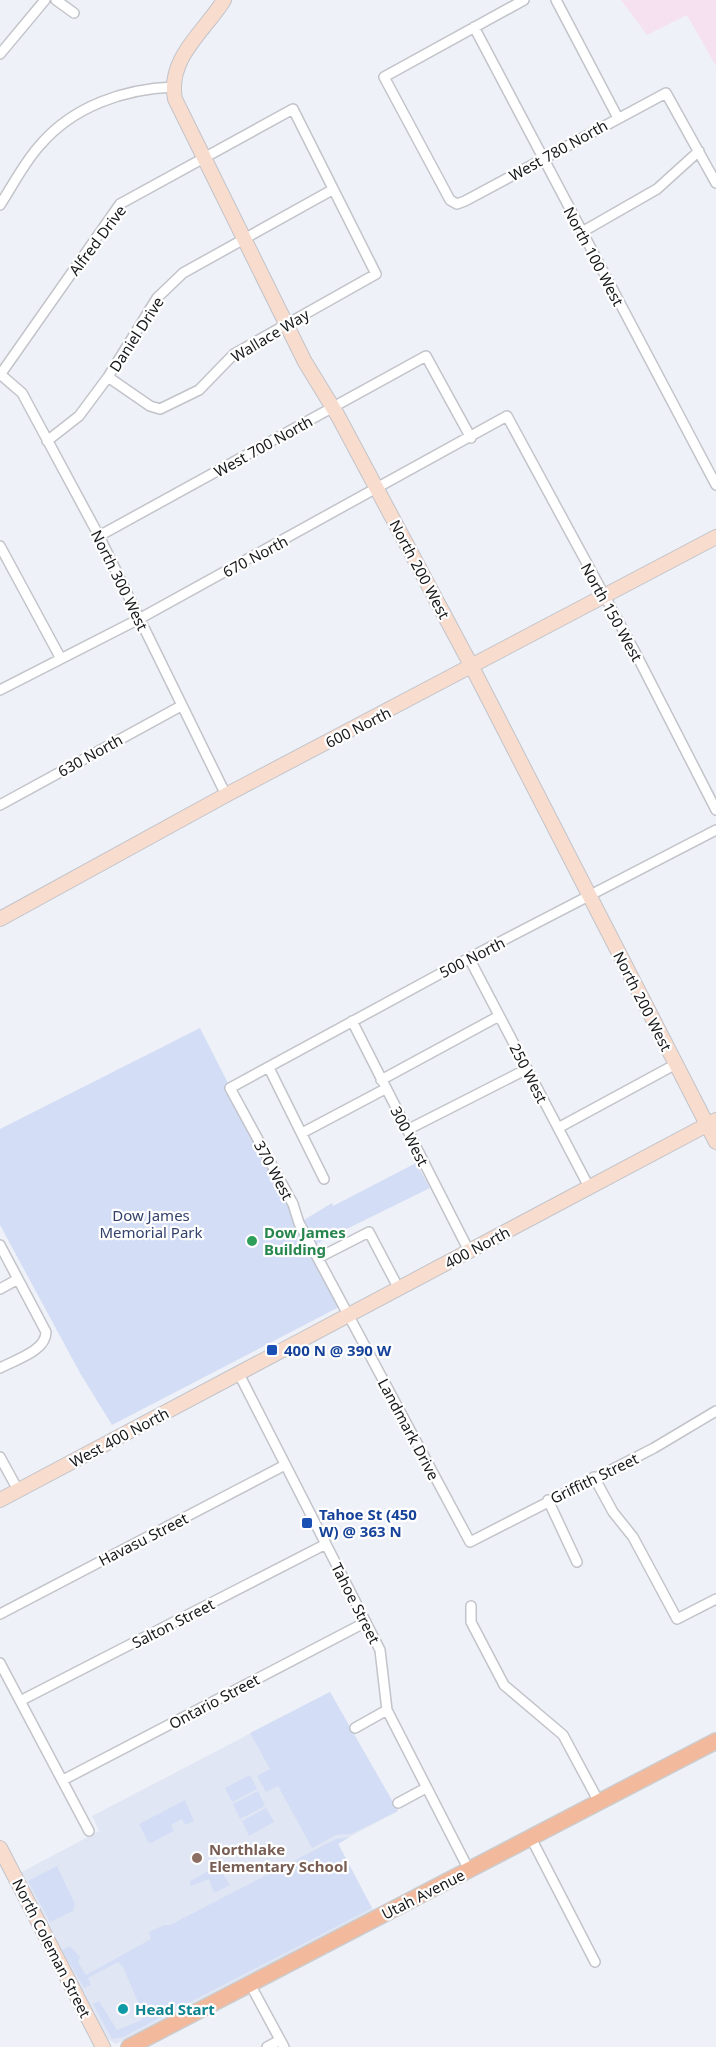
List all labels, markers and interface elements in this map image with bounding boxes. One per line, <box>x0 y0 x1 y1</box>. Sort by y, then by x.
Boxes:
street label: West 780 North <box>505 115 611 185</box>
street label: Alfred Drive <box>64 201 130 279</box>
street label: North 100 West <box>559 203 629 310</box>
street label: Daniel Drive <box>104 293 168 375</box>
street label: Wallace Way <box>227 304 313 366</box>
street label: West 700 North <box>210 411 316 481</box>
street label: North 200 West <box>385 516 455 623</box>
street label: North 300 West <box>87 526 153 634</box>
street label: 670 North <box>219 531 291 581</box>
street label: North 150 West <box>577 559 648 665</box>
street label: 600 North <box>322 702 394 752</box>
street label: 630 North <box>54 729 126 781</box>
street label: 500 North <box>436 932 508 982</box>
street label: North 200 West <box>609 948 677 1055</box>
street label: 250 West <box>505 1040 553 1107</box>
street label: 300 West <box>386 1103 434 1170</box>
street label: 370 West <box>250 1137 298 1204</box>
park label: Dow James Memorial Park <box>99 1205 203 1242</box>
place label: Dow James Building <box>264 1222 346 1259</box>
street label: 400 North <box>441 1222 513 1272</box>
marker: Dow James Building <box>245 1234 259 1248</box>
place label: 400 N @ 390 W <box>284 1340 392 1360</box>
marker: 400 N @ 390 W <box>265 1343 279 1357</box>
street label: Landmark Drive <box>374 1375 444 1483</box>
street label: West 400 North <box>66 1402 172 1472</box>
street label: Griffith Street <box>547 1448 642 1508</box>
place label: Tahoe St (450 W) @ 363 N <box>319 1504 417 1541</box>
street label: Havasu Street <box>95 1508 192 1570</box>
marker: Tahoe St (450 W) @ 363 N <box>300 1516 314 1530</box>
street label: Tahoe Street <box>327 1559 385 1647</box>
street label: Salton Street <box>128 1593 218 1652</box>
street label: Ontario Street <box>165 1668 263 1733</box>
place label: Northlake Elementary School <box>209 1839 348 1876</box>
marker: Northlake Elementary School <box>190 1851 204 1865</box>
street label: Utah Avenue <box>378 1865 468 1923</box>
street label: North Coleman Street <box>8 1875 96 2021</box>
place label: Head Start <box>135 1999 215 2019</box>
marker: Head Start <box>116 2002 130 2016</box>

